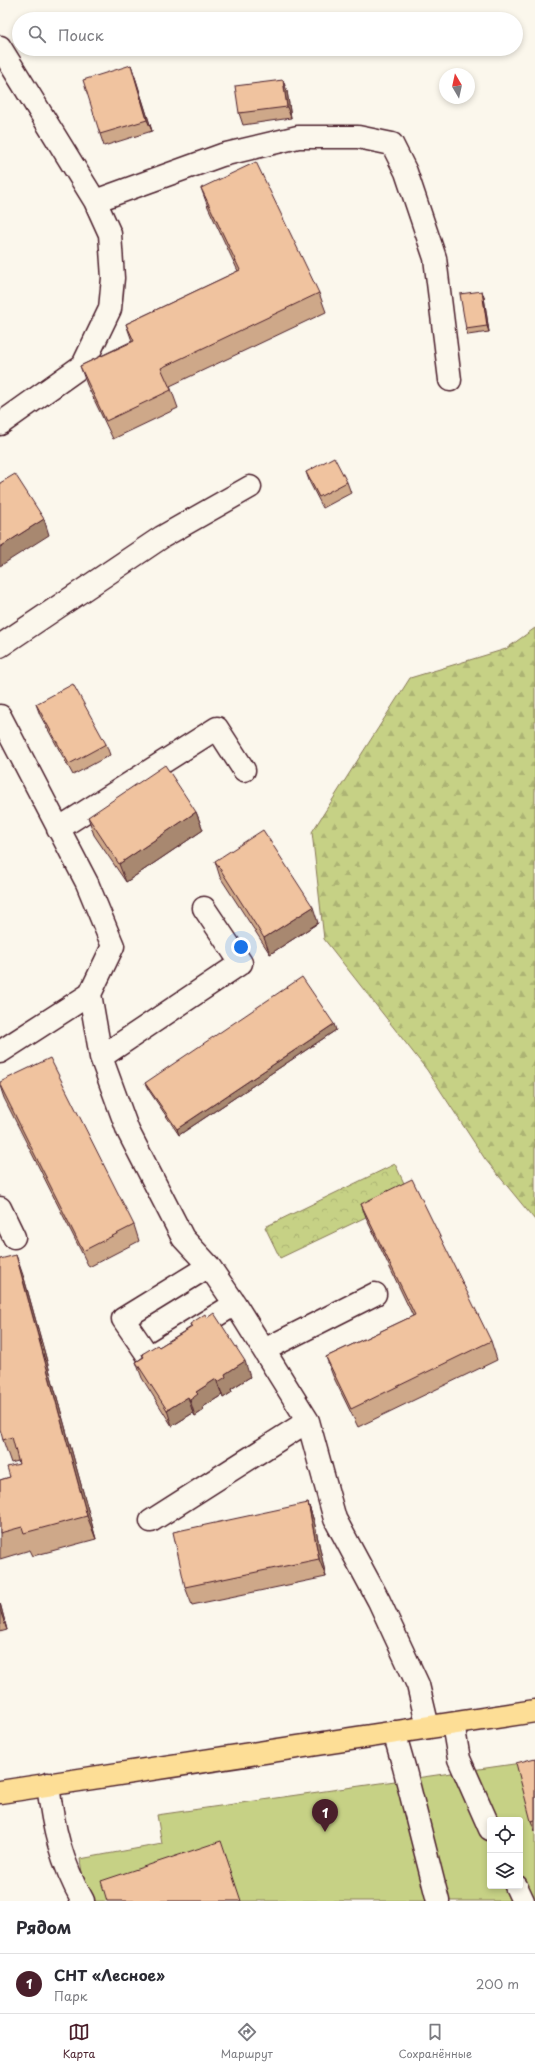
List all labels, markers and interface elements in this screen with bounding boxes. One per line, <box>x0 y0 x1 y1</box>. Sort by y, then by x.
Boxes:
search box <box>12 12 523 56</box>
icon: search <box>26 23 48 45</box>
text: Поиск <box>58 23 104 46</box>
north arrow <box>439 68 475 104</box>
your location <box>231 937 251 957</box>
pin: 1 <box>312 1799 338 1832</box>
map controls <box>487 1817 523 1889</box>
button: locate <box>487 1817 523 1853</box>
button: layers <box>487 1853 523 1889</box>
text: Рядом <box>16 1914 71 1940</box>
text: СНТ «Лесное» <box>54 1963 165 1986</box>
text: 1 <box>26 1974 32 1993</box>
text: 200 m <box>476 1974 519 1993</box>
text: Парк <box>54 1986 88 2005</box>
tab: Карта <box>63 2021 95 2062</box>
tab: Маршрут <box>221 2021 273 2062</box>
tab: Сохранённые <box>399 2021 472 2062</box>

